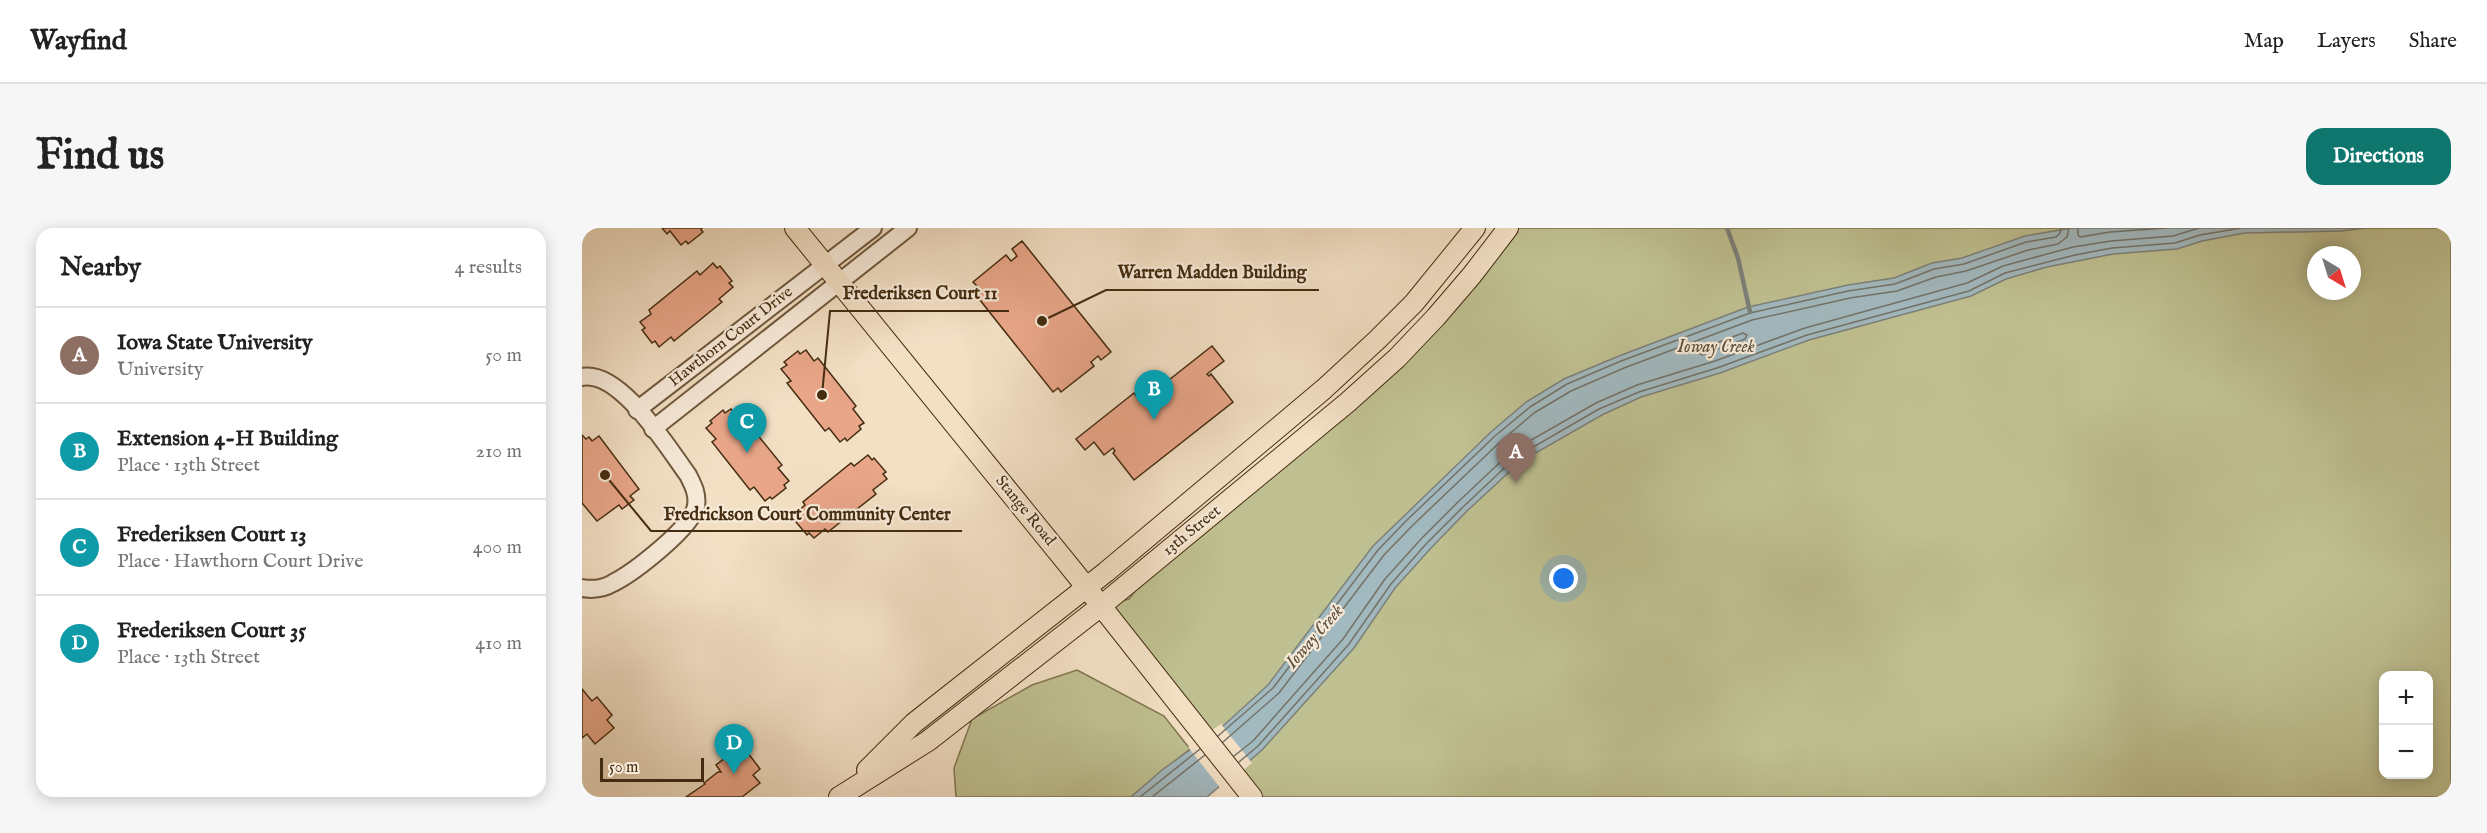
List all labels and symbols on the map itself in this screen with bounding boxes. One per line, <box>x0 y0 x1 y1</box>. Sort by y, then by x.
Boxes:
north arrow <box>2307 246 2361 300</box>
callout: Warren Madden Building <box>1106 254 1319 290</box>
text: Warren Madden Building <box>1116 262 1308 285</box>
callout: Frederiksen Court 11 <box>830 275 1009 311</box>
street label: Hawthorn Court Drive <box>665 282 797 392</box>
text: Frederiksen Court 11 <box>842 283 998 306</box>
water label: Ioway Creek <box>1676 336 1755 359</box>
pin: B <box>1134 370 1174 420</box>
pin: C <box>728 404 766 453</box>
pin: A <box>1496 434 1536 483</box>
street label: Stange Road <box>991 472 1060 551</box>
callout: Fredrickson Court Community Center <box>651 495 962 531</box>
street label: 13th Street <box>1159 501 1226 561</box>
text: Fredrickson Court Community Center <box>663 504 951 527</box>
your location <box>1549 564 1578 593</box>
water label: Ioway Creek <box>1280 600 1349 675</box>
pin: D <box>714 724 754 774</box>
scale bar <box>600 755 704 782</box>

